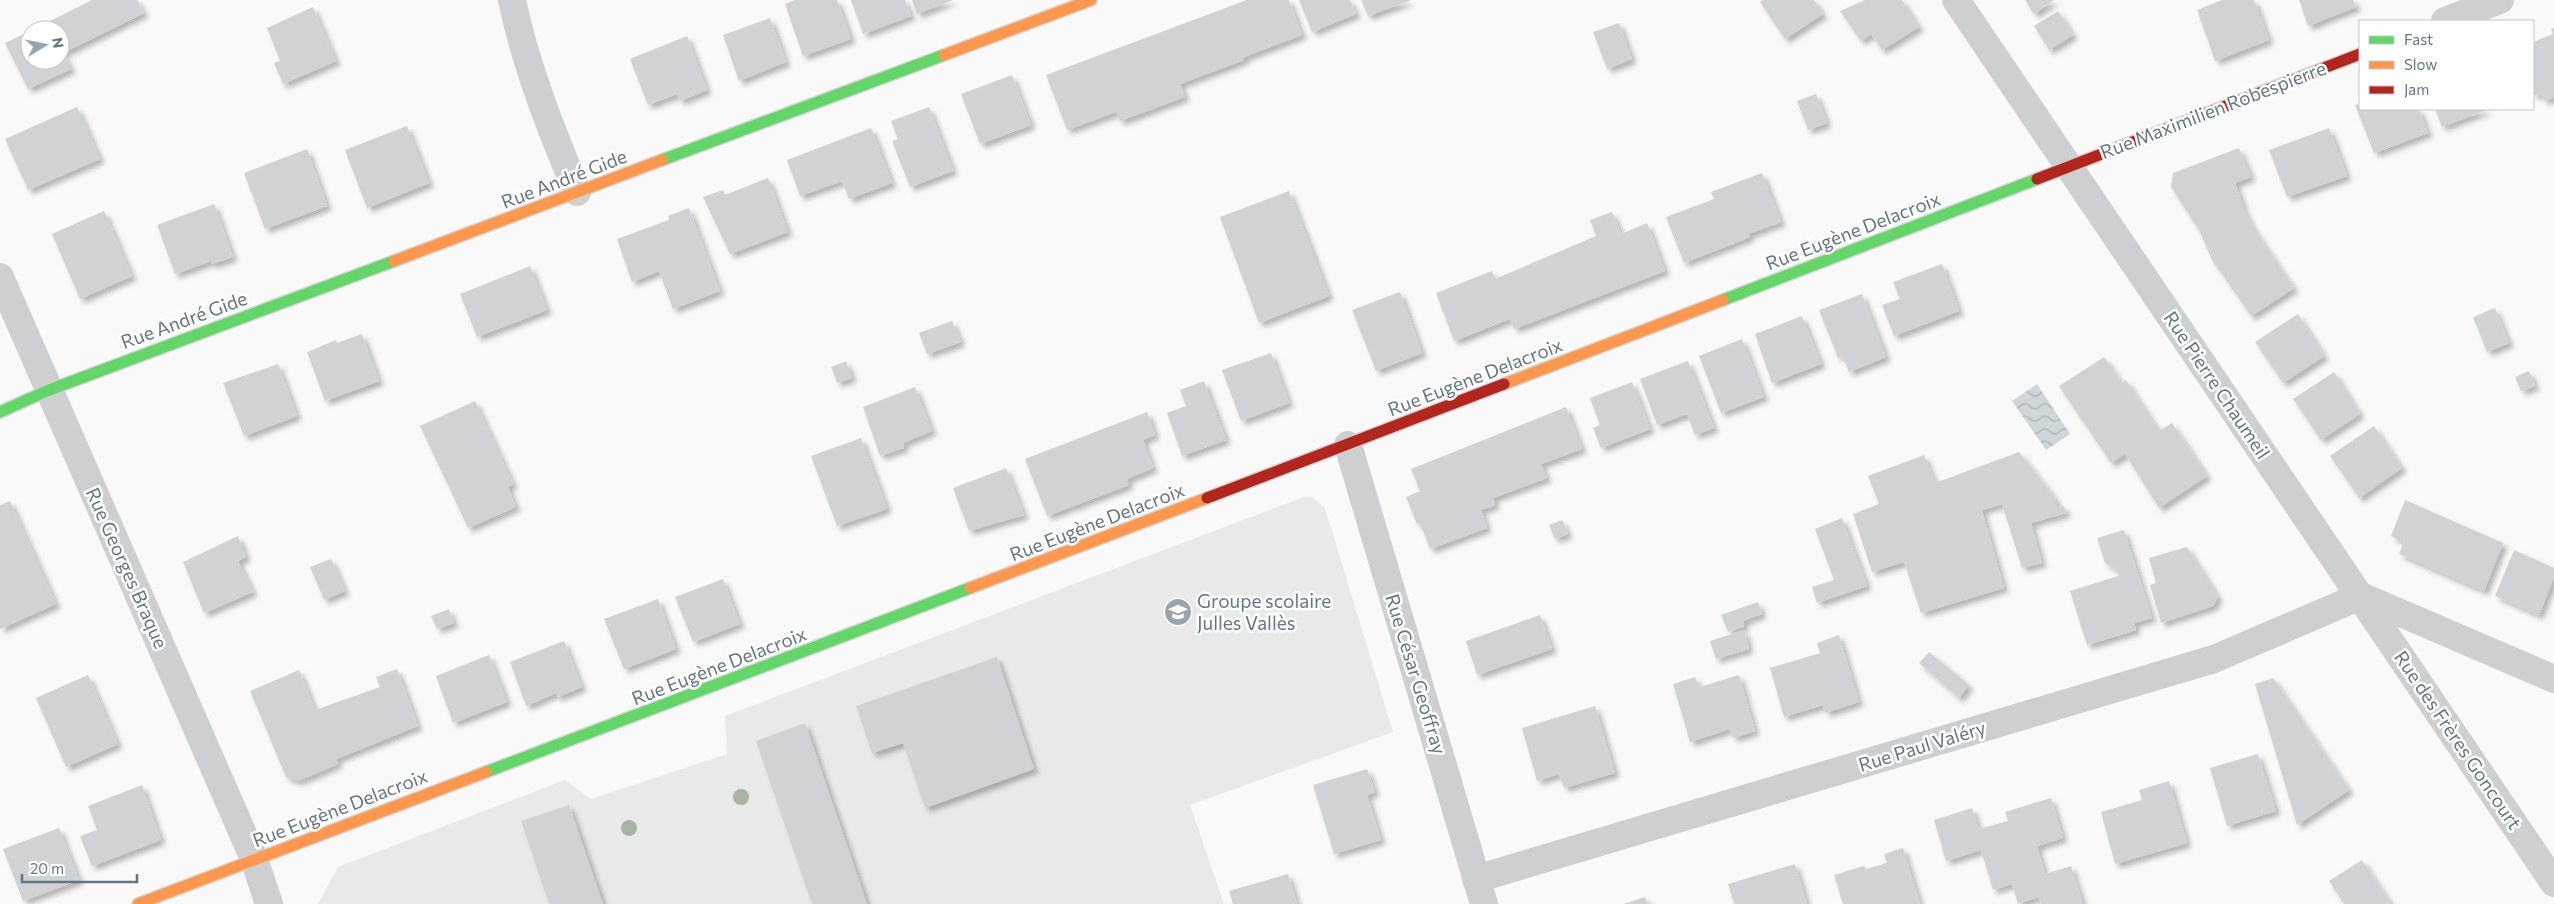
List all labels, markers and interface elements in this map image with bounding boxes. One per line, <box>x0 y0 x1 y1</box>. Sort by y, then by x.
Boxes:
north arrow <box>20 20 70 70</box>
legend <box>2359 20 2534 110</box>
text: Fast <box>2404 30 2433 48</box>
text: N <box>49 36 68 49</box>
text: Slow <box>2404 55 2437 73</box>
street label: Rue Maximilien Robespierre <box>2097 56 2329 163</box>
text: Jam <box>2404 80 2429 98</box>
street label: Rue André Gide <box>498 144 630 213</box>
street label: Rue Eugène Delacroix <box>1762 187 1943 274</box>
street label: Rue André Gide <box>118 286 250 353</box>
street label: Rue Pierre Chaumeil <box>2160 307 2275 463</box>
street label: Rue Eugène Delacroix <box>1384 333 1565 420</box>
street label: Rue Eugène Delacroix <box>1006 478 1187 565</box>
street label: Rue Georges Braque <box>82 484 173 652</box>
place label: Groupe scolaire Julles Vallès <box>1197 589 1331 634</box>
street label: Rue César Geoffray <box>1381 591 1452 757</box>
school or university icon: Groupe scolaire Julles Vallès <box>1163 597 1193 627</box>
street label: Rue Eugène Delacroix <box>628 622 809 709</box>
street label: Rue des Frères Goncourt <box>2390 646 2527 834</box>
street label: Rue Paul Valéry <box>1855 715 1989 776</box>
street label: Rue Eugène Delacroix <box>249 764 430 851</box>
scale bar <box>22 852 138 884</box>
text: 20 m <box>30 859 64 877</box>

